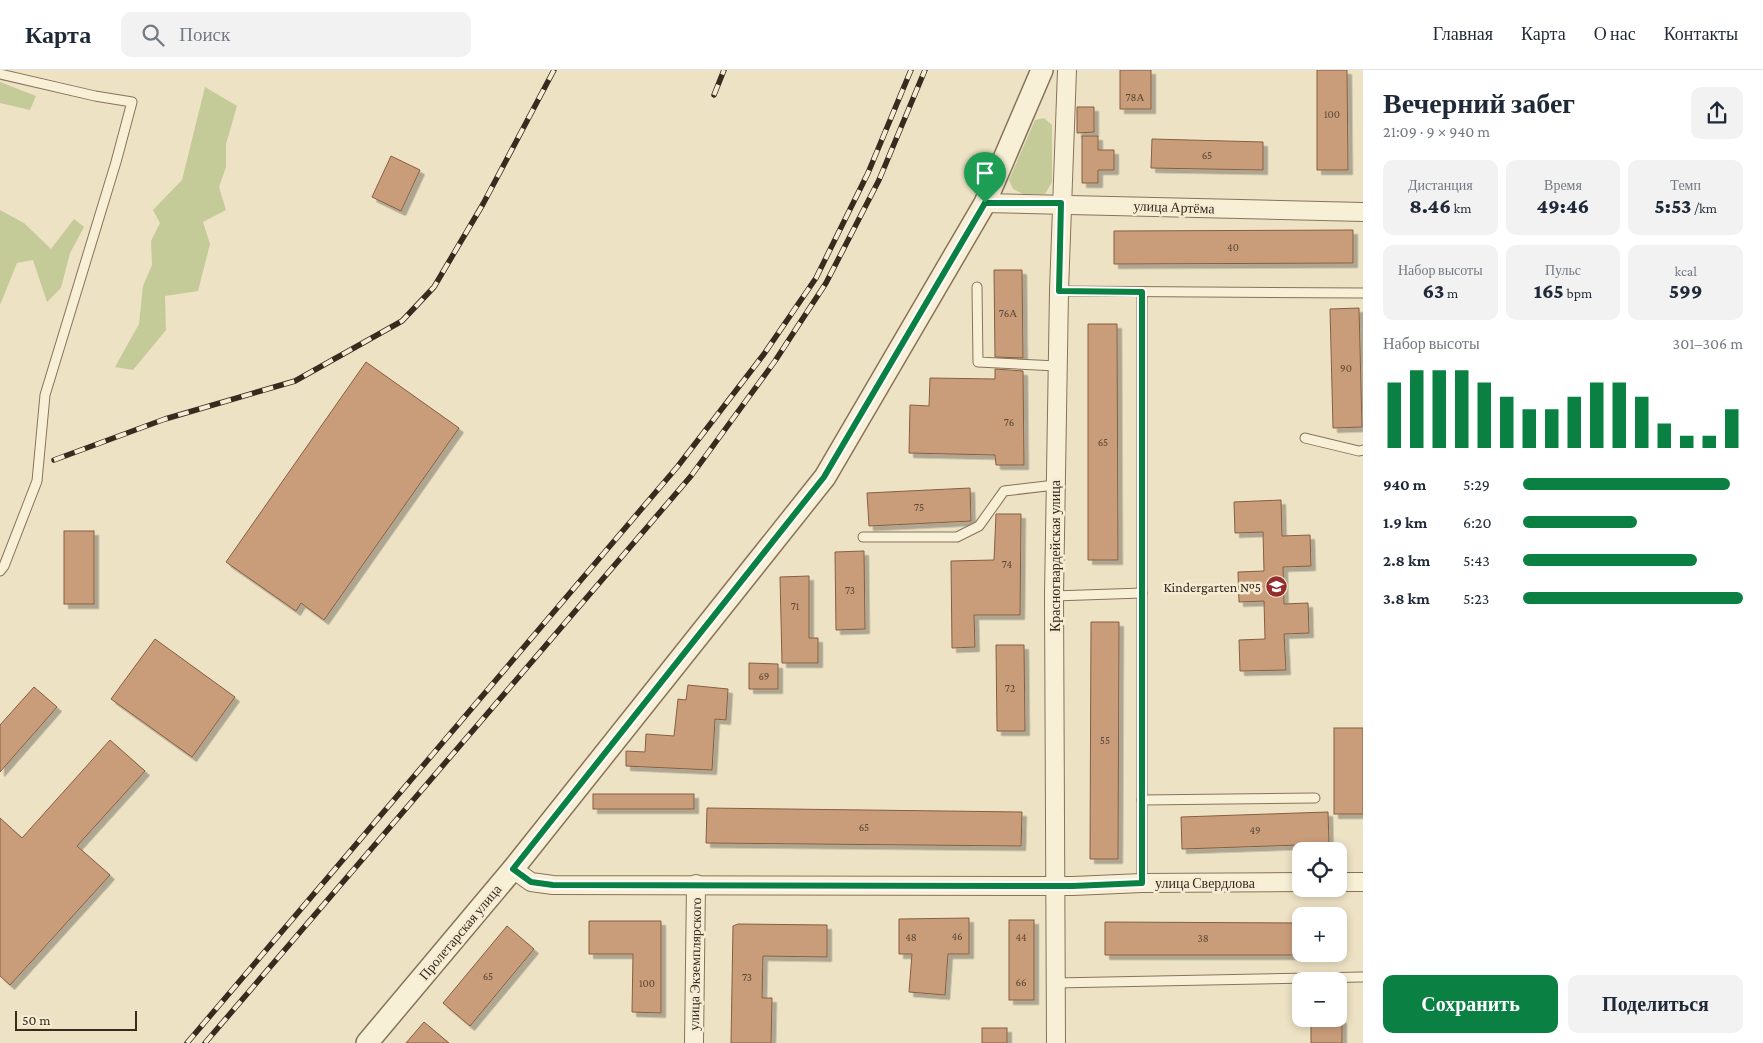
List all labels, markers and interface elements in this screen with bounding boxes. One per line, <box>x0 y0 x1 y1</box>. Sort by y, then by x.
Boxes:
search box <box>121 12 471 57</box>
text: Карта <box>25 21 91 48</box>
icon: search <box>139 21 167 49</box>
text: Поиск <box>179 24 230 45</box>
text: Главная <box>1433 24 1493 44</box>
text: Карта <box>1521 24 1566 44</box>
text: О нас <box>1594 24 1636 44</box>
text: Контакты <box>1664 24 1738 44</box>
button: share <box>1691 87 1743 139</box>
text: Вечерний забег <box>1383 88 1575 119</box>
house number: 78А <box>1126 91 1144 103</box>
house number: 100 <box>1324 108 1340 120</box>
text: 21:09 · 9 × 940 m <box>1383 123 1490 140</box>
house number: 65 <box>1202 149 1212 161</box>
pin <box>964 152 1006 203</box>
icon: arrive <box>971 159 999 187</box>
text: Дистанция <box>1408 177 1473 193</box>
text: Время <box>1544 177 1582 193</box>
text: Темп <box>1670 177 1701 193</box>
text: 8.46 <box>1409 194 1451 218</box>
text: 49:46 <box>1537 194 1589 218</box>
text: 5:53 <box>1654 194 1691 218</box>
street label: улица Артёма <box>1133 198 1216 216</box>
text: km <box>1451 200 1472 216</box>
text: /km <box>1691 200 1717 216</box>
house number: 40 <box>1227 241 1239 253</box>
text: Набор высоты <box>1398 262 1483 278</box>
text: Пульс <box>1545 262 1581 278</box>
text: kcal <box>1674 263 1697 279</box>
text: 63 <box>1422 279 1444 303</box>
text: 165 <box>1534 279 1564 303</box>
text: 599 <box>1669 279 1703 303</box>
text: m <box>1444 285 1458 301</box>
text: bpm <box>1564 285 1592 301</box>
house number: 76А <box>999 307 1017 319</box>
text: Набор высоты <box>1383 335 1480 352</box>
text: 301–306 m <box>1673 335 1743 352</box>
house number: 90 <box>1340 362 1352 374</box>
house number: 76 <box>1004 416 1014 428</box>
house number: 65 <box>1098 436 1108 448</box>
text: 940 m <box>1383 476 1426 493</box>
text: 5:29 <box>1463 476 1490 493</box>
street label: Красногвардейская улица <box>1047 479 1063 632</box>
house number: 75 <box>914 501 924 513</box>
text: 1.9 km <box>1383 514 1427 531</box>
text: 6:20 <box>1463 514 1491 531</box>
text: 2.8 km <box>1383 552 1430 569</box>
text: 5:43 <box>1463 552 1490 569</box>
house number: 74 <box>1002 558 1013 570</box>
school or university icon: Kindergarten №5 <box>1265 575 1289 599</box>
place label: Kindergarten №5 <box>1163 579 1261 595</box>
house number: 73 <box>845 584 855 596</box>
text: 3.8 km <box>1383 590 1430 607</box>
text: 5:23 <box>1463 590 1489 607</box>
house number: 71 <box>791 600 800 612</box>
house number: 69 <box>759 670 769 682</box>
house number: 72 <box>1005 682 1015 694</box>
house number: 55 <box>1100 734 1110 746</box>
house number: 65 <box>859 821 869 833</box>
house number: 49 <box>1249 824 1261 836</box>
map controls <box>1292 842 1347 1027</box>
button: locate <box>1292 842 1347 897</box>
street label: улица Свердлова <box>1155 875 1256 891</box>
street label: Пролетарская улица <box>416 881 505 983</box>
street label: улица Экземплярского <box>686 897 704 1031</box>
button: + <box>1292 907 1347 962</box>
house number: 46 <box>951 930 963 942</box>
house number: 48 <box>905 931 917 943</box>
house number: 44 <box>1015 931 1027 943</box>
house number: 38 <box>1197 932 1209 944</box>
house number: 65 <box>483 970 493 982</box>
house number: 73 <box>742 971 752 983</box>
button: − <box>1292 972 1347 1027</box>
button: Сохранить <box>1383 975 1558 1033</box>
button: Поделиться <box>1568 975 1743 1033</box>
house number: 66 <box>1015 976 1027 988</box>
house number: 100 <box>639 977 655 989</box>
scale bar <box>15 1008 138 1031</box>
text: 50 m <box>22 1012 50 1028</box>

